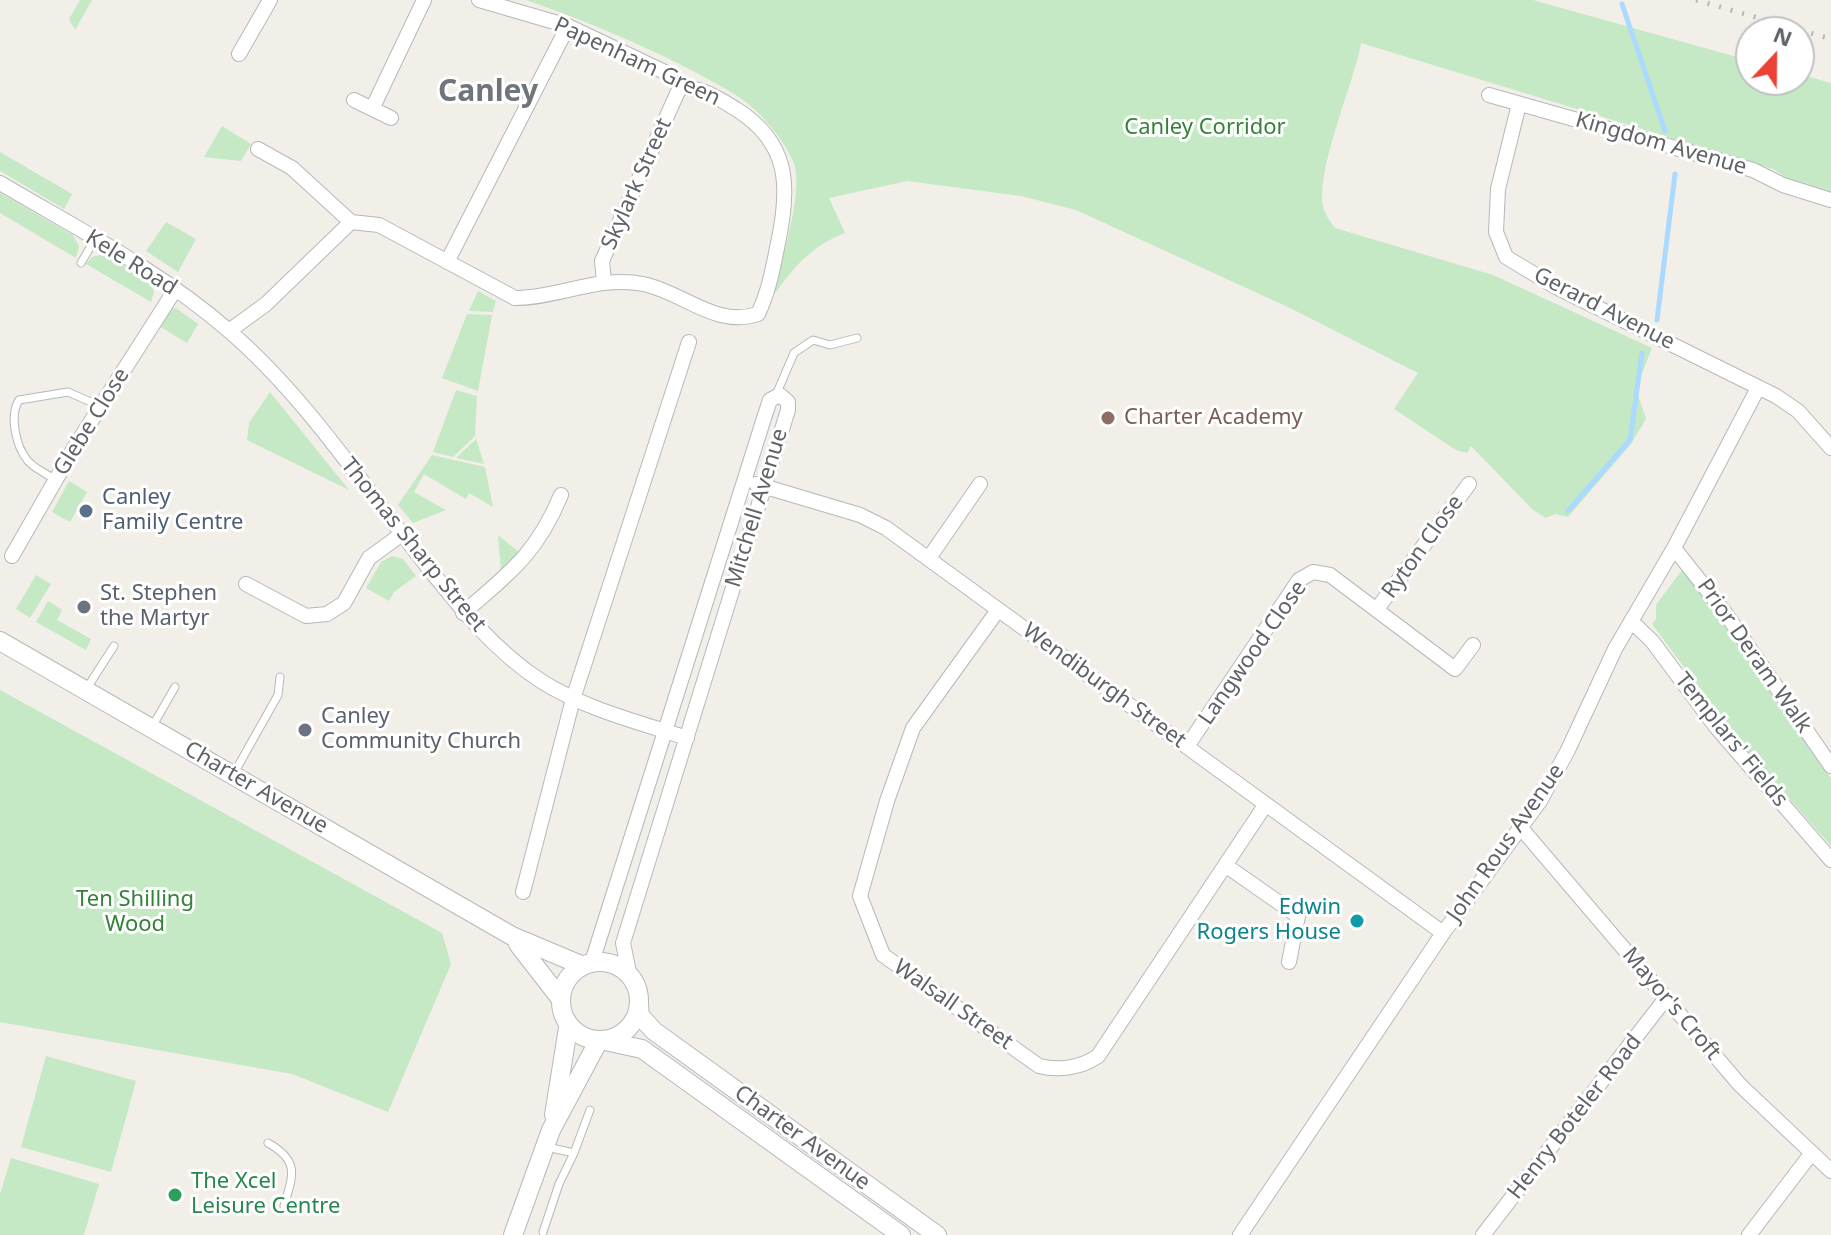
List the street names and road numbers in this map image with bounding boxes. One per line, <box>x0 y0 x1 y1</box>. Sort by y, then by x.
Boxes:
street label: Papenham Green <box>550 12 724 112</box>
street label: Kingdom Avenue <box>1572 107 1750 181</box>
street label: Skylark Street <box>596 114 678 254</box>
street label: Kele Road <box>80 225 182 301</box>
street label: Gerard Avenue <box>1529 262 1679 356</box>
street label: Glebe Close <box>49 363 135 481</box>
street label: Mitchell Avenue <box>720 426 794 590</box>
street label: Thomas Sharp Street <box>335 453 491 637</box>
street label: Ryton Close <box>1377 490 1469 604</box>
street label: Prior Deram Walk <box>1691 574 1817 738</box>
street label: Langwood Close <box>1193 576 1313 730</box>
street label: Wendiburgh Street <box>1017 618 1191 754</box>
street label: Templars' Fields <box>1669 668 1793 812</box>
street label: Charter Avenue <box>180 736 332 840</box>
street label: John Rous Avenue <box>1442 759 1570 927</box>
street label: Mayor's Croft <box>1616 942 1726 1066</box>
street label: Walsall Street <box>888 954 1018 1056</box>
street label: Henry Boteler Road <box>1502 1029 1648 1205</box>
street label: Charter Avenue <box>729 1080 875 1196</box>

